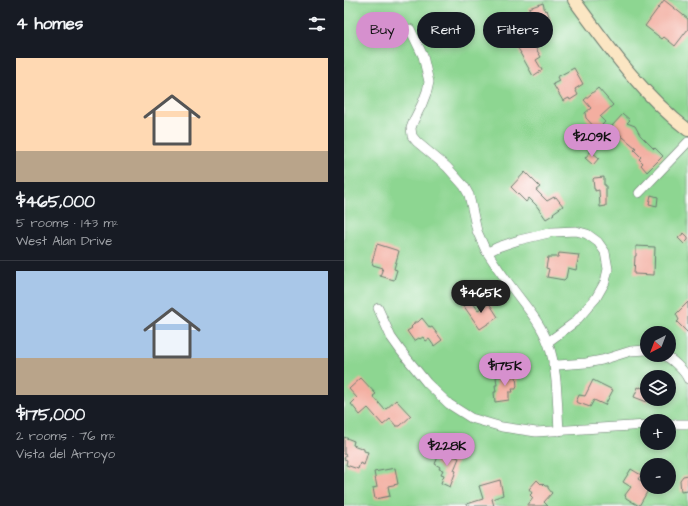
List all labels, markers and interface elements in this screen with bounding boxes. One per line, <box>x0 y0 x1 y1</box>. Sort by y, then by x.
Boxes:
text: 4 homes <box>16 12 83 36</box>
chip: Buy <box>356 12 409 48</box>
chip: Rent <box>417 12 475 48</box>
chip: Filters <box>483 12 553 48</box>
icon: filters <box>306 13 328 35</box>
icon: home <box>136 84 208 156</box>
pin: $209K <box>564 124 620 158</box>
text: $209K <box>573 128 611 146</box>
text: $465,000 <box>16 190 95 214</box>
text: 5 rooms · 143 m² <box>16 214 118 232</box>
text: West Alan Drive <box>16 232 112 250</box>
pin: $465K <box>453 280 509 314</box>
text: $465K <box>460 284 502 302</box>
icon: home <box>136 297 208 369</box>
north arrow <box>640 326 676 362</box>
map controls <box>640 326 676 494</box>
pin: $175K <box>477 353 533 387</box>
text: $175K <box>488 357 522 375</box>
button: layers <box>640 370 676 406</box>
text: $175,000 <box>16 403 85 427</box>
button: + <box>640 414 676 450</box>
text: 2 rooms · 76 m² <box>16 427 116 445</box>
pin: $228K <box>419 433 475 467</box>
text: $228K <box>428 437 466 455</box>
text: Vista del Arroyo <box>16 445 115 463</box>
button: − <box>640 458 676 494</box>

